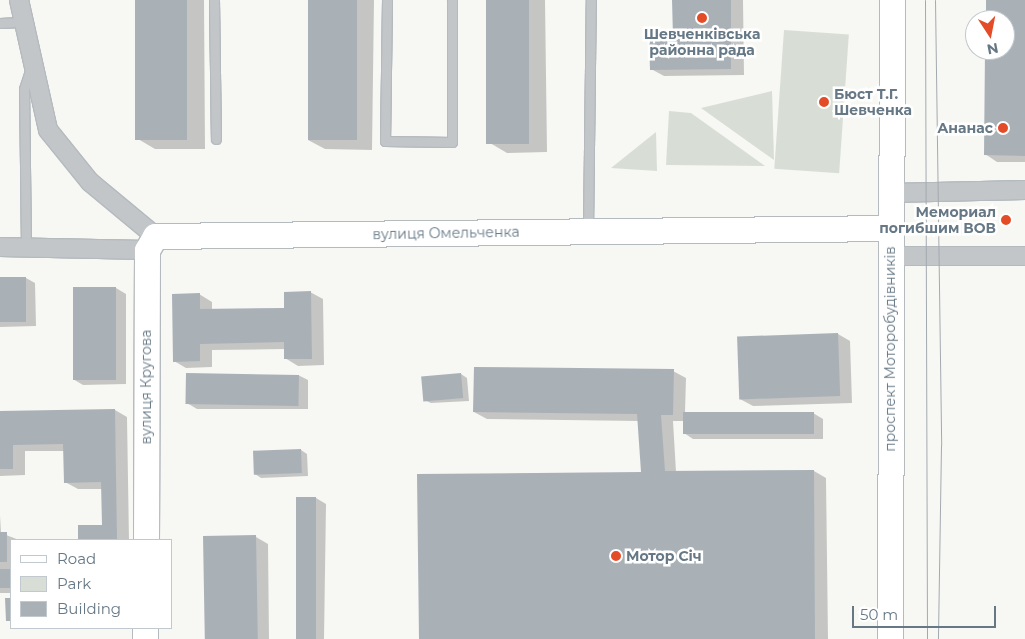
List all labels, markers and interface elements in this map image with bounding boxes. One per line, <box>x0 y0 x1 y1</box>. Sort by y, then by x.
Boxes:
north arrow <box>965 10 1015 60</box>
marker: Шевченківська районна рада <box>696 12 708 24</box>
place label: Шевченківська районна рада <box>644 26 760 58</box>
text: N <box>985 39 1000 59</box>
place label: Бюст Т.Г. Шевченка <box>834 86 912 118</box>
marker: Бюст Т.Г. Шевченка <box>818 96 830 108</box>
place label: Ананас <box>937 120 993 136</box>
marker: Ананас <box>997 122 1009 134</box>
place label: Мемориал погибшим ВОВ <box>879 204 996 236</box>
marker: Мемориал погибшим ВОВ <box>1000 214 1012 226</box>
street label: вулиця Омельченка <box>372 223 520 243</box>
street label: проспект Моторобудівників <box>882 246 898 452</box>
street label: вулиця Кругова <box>138 330 154 444</box>
legend <box>10 539 172 629</box>
place label: Мотор Січ <box>626 548 702 564</box>
text: Road <box>57 549 96 568</box>
marker: Мотор Січ <box>610 550 622 562</box>
text: Park <box>57 574 91 593</box>
scale bar <box>855 596 999 628</box>
text: Building <box>57 599 121 618</box>
text: 50 m <box>860 605 898 624</box>

